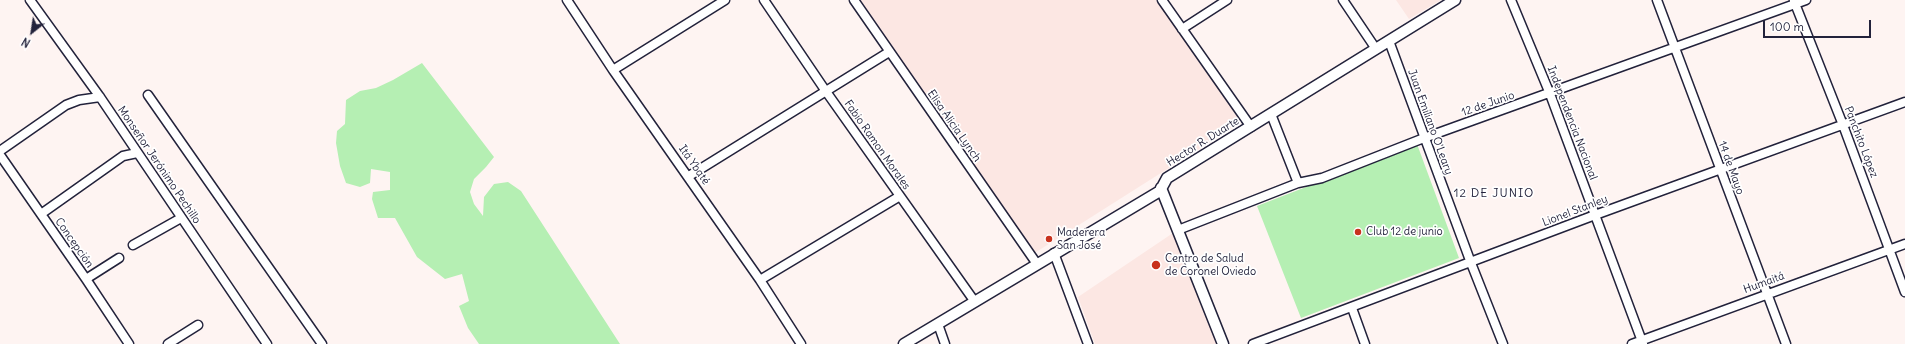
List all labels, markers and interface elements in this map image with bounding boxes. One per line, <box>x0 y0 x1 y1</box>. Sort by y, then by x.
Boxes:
north arrow <box>12 12 52 52</box>
scale bar <box>1765 12 1873 38</box>
text: 100 m <box>1770 19 1804 34</box>
text: N <box>19 34 33 50</box>
street label: Independencia Nacional <box>1544 64 1600 182</box>
street label: Juan Emiliano O'Leary <box>1405 67 1455 177</box>
street label: Elisa Alicia Lynch <box>924 88 984 164</box>
street label: 12 de Junio <box>1460 89 1516 119</box>
street label: Fabio Ramon Morales <box>841 98 913 192</box>
street label: Monseñor Jerónimo Pechillo <box>115 104 203 226</box>
street label: Panchito López <box>1841 104 1881 180</box>
street label: Hector R. Duarte <box>1164 114 1242 170</box>
street label: 14 de Mayo <box>1715 140 1747 196</box>
street label: Itá Ybaté <box>676 143 712 187</box>
district label: 12 DE JUNIO <box>1454 187 1534 201</box>
street label: Lionel Stanley <box>1540 192 1610 230</box>
street label: Concepción <box>52 216 96 270</box>
place label: Club 12 de junio <box>1366 225 1443 239</box>
place label: Maderera San José <box>1057 226 1105 252</box>
marker: Club 12 de junio <box>1353 227 1363 237</box>
marker: Maderera San José <box>1044 234 1054 244</box>
place label: Centro de Salud de Coronel Oviedo <box>1165 252 1256 278</box>
marker: Centro de Salud de Coronel Oviedo <box>1150 259 1162 271</box>
street label: Humaitá <box>1742 269 1786 297</box>

